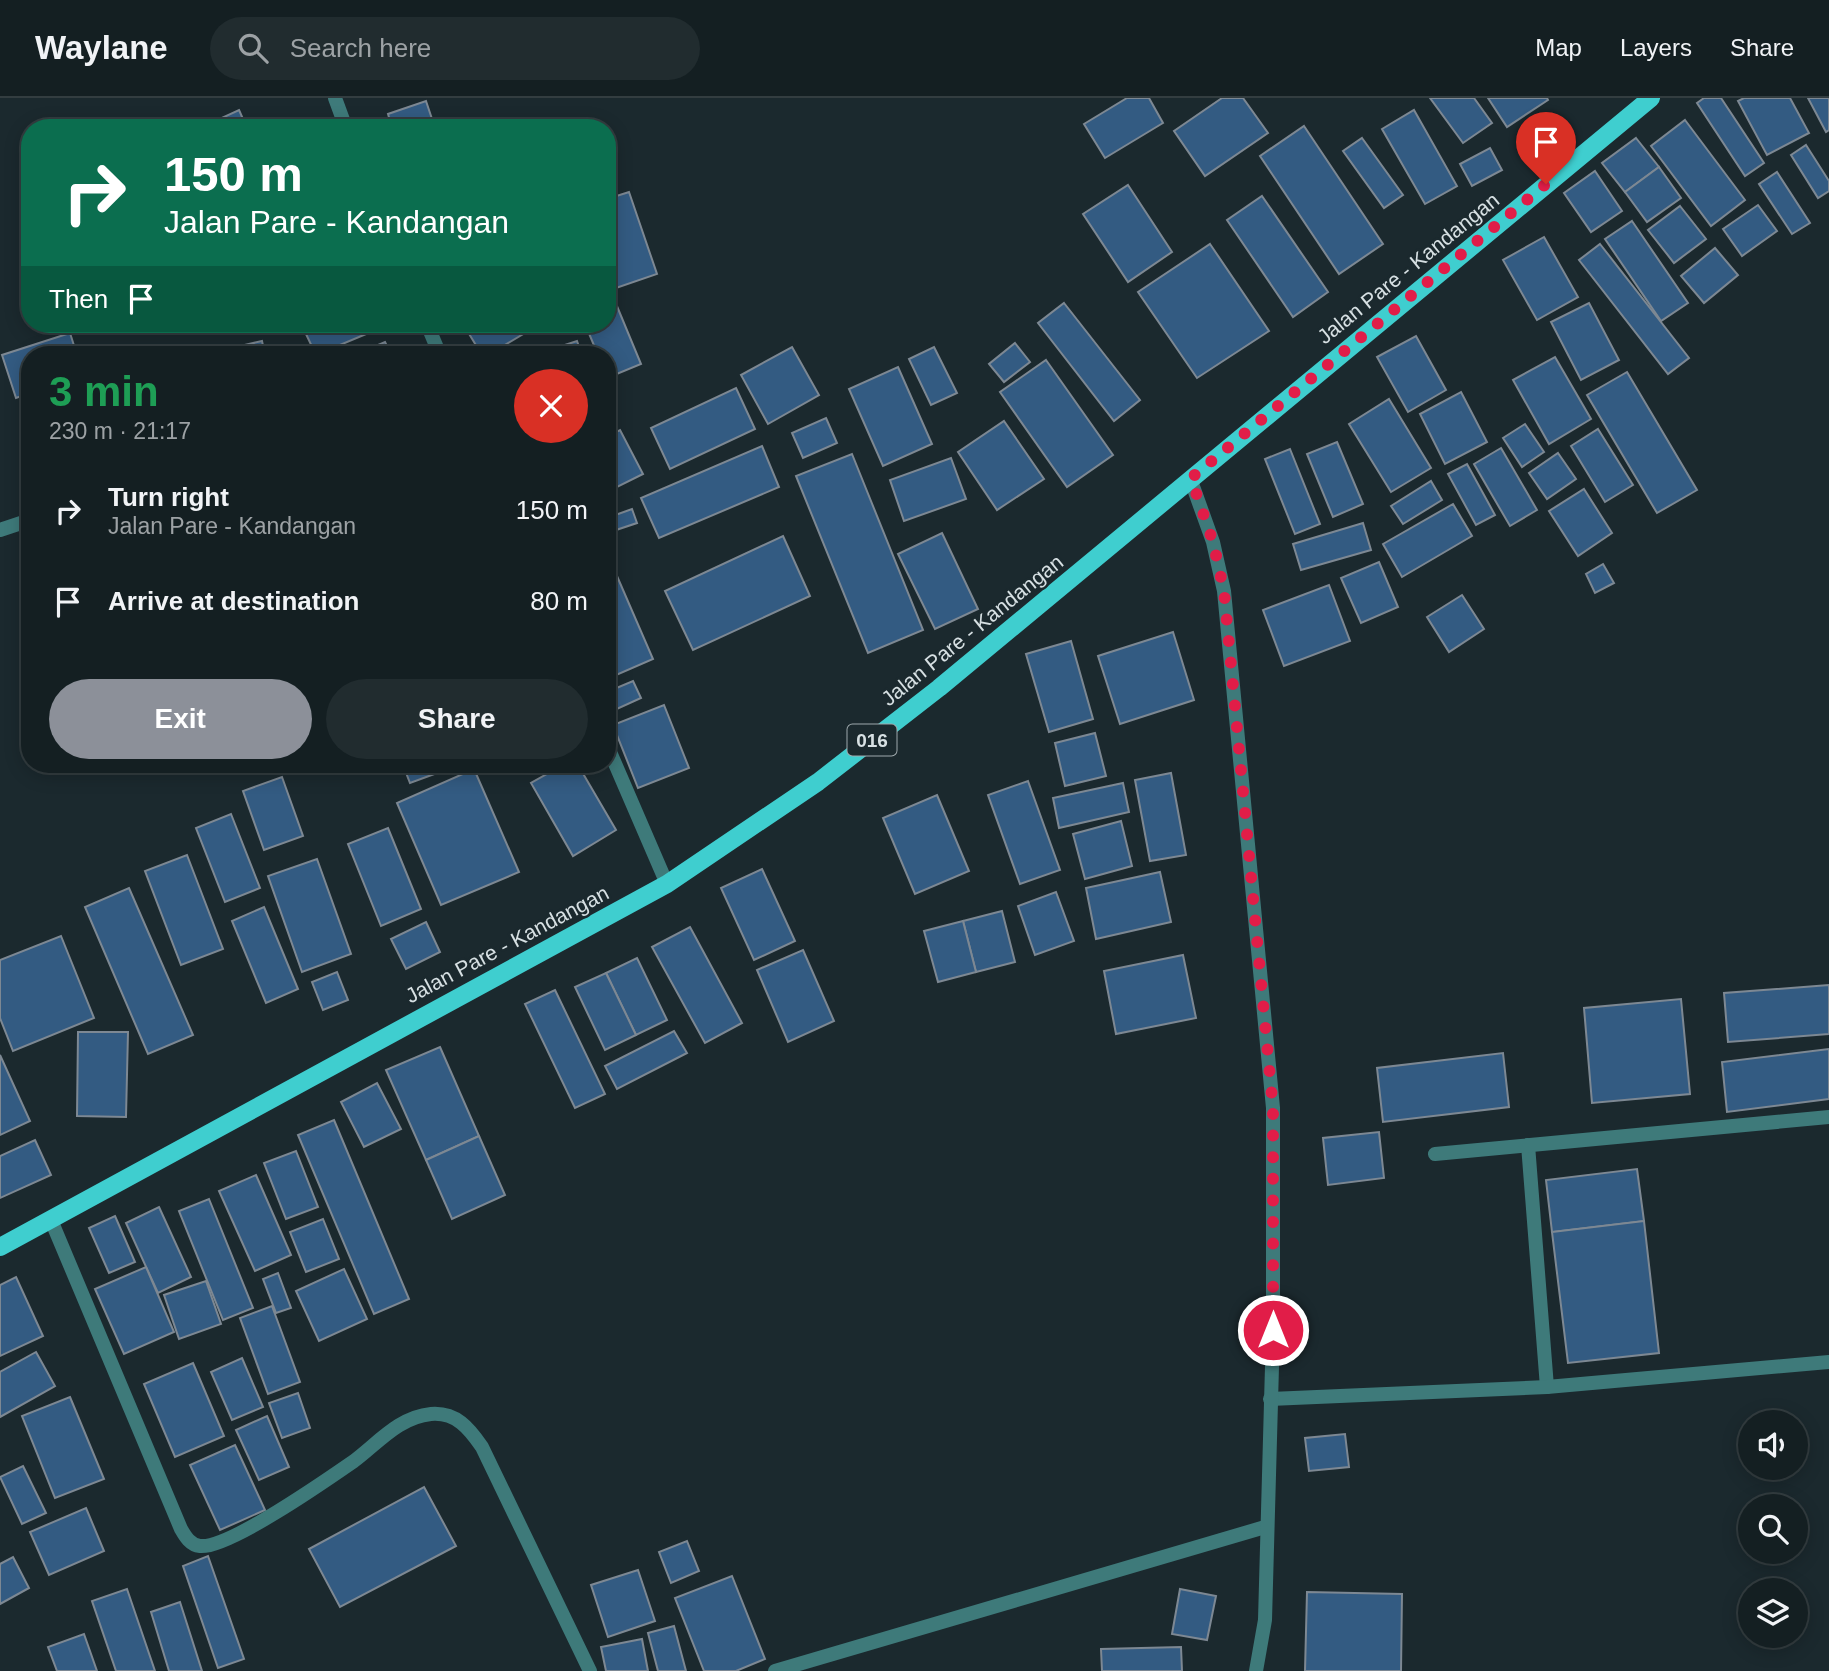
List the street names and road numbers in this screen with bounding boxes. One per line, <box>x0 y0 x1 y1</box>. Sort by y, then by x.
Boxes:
street label: Jalan Pare - Kandangan <box>1313 188 1503 348</box>
street label: Jalan Pare - Kandangan <box>877 550 1067 710</box>
road number: 016 <box>848 724 896 755</box>
street label: Jalan Pare - Kandangan <box>402 881 612 1007</box>

